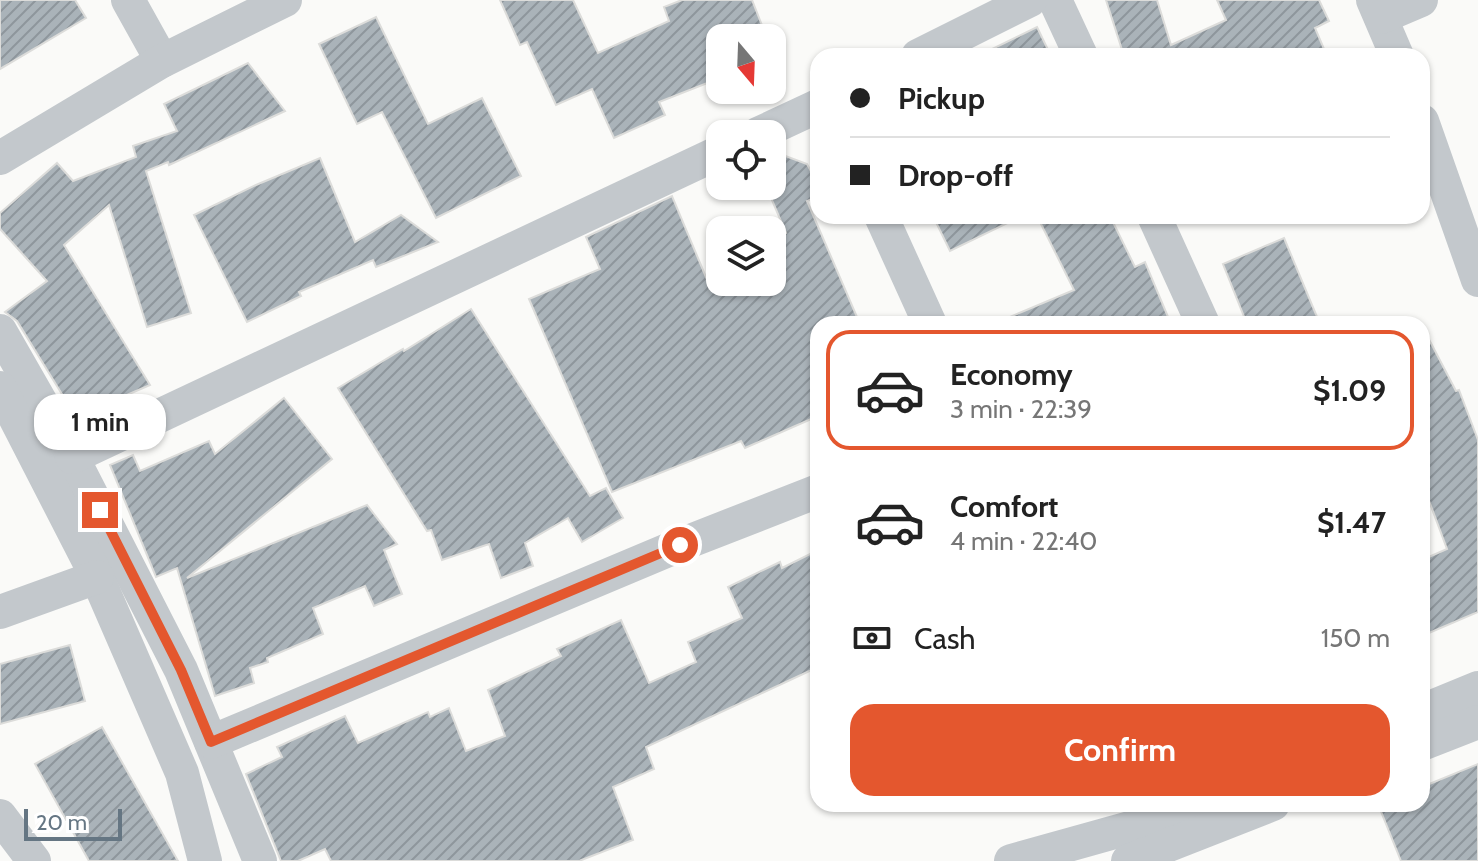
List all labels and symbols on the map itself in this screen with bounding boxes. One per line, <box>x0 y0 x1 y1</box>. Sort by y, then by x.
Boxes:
north arrow <box>706 24 786 104</box>
callout: 1 min <box>34 394 166 450</box>
route end <box>82 492 118 528</box>
route start <box>662 527 698 563</box>
scale bar <box>24 805 122 841</box>

